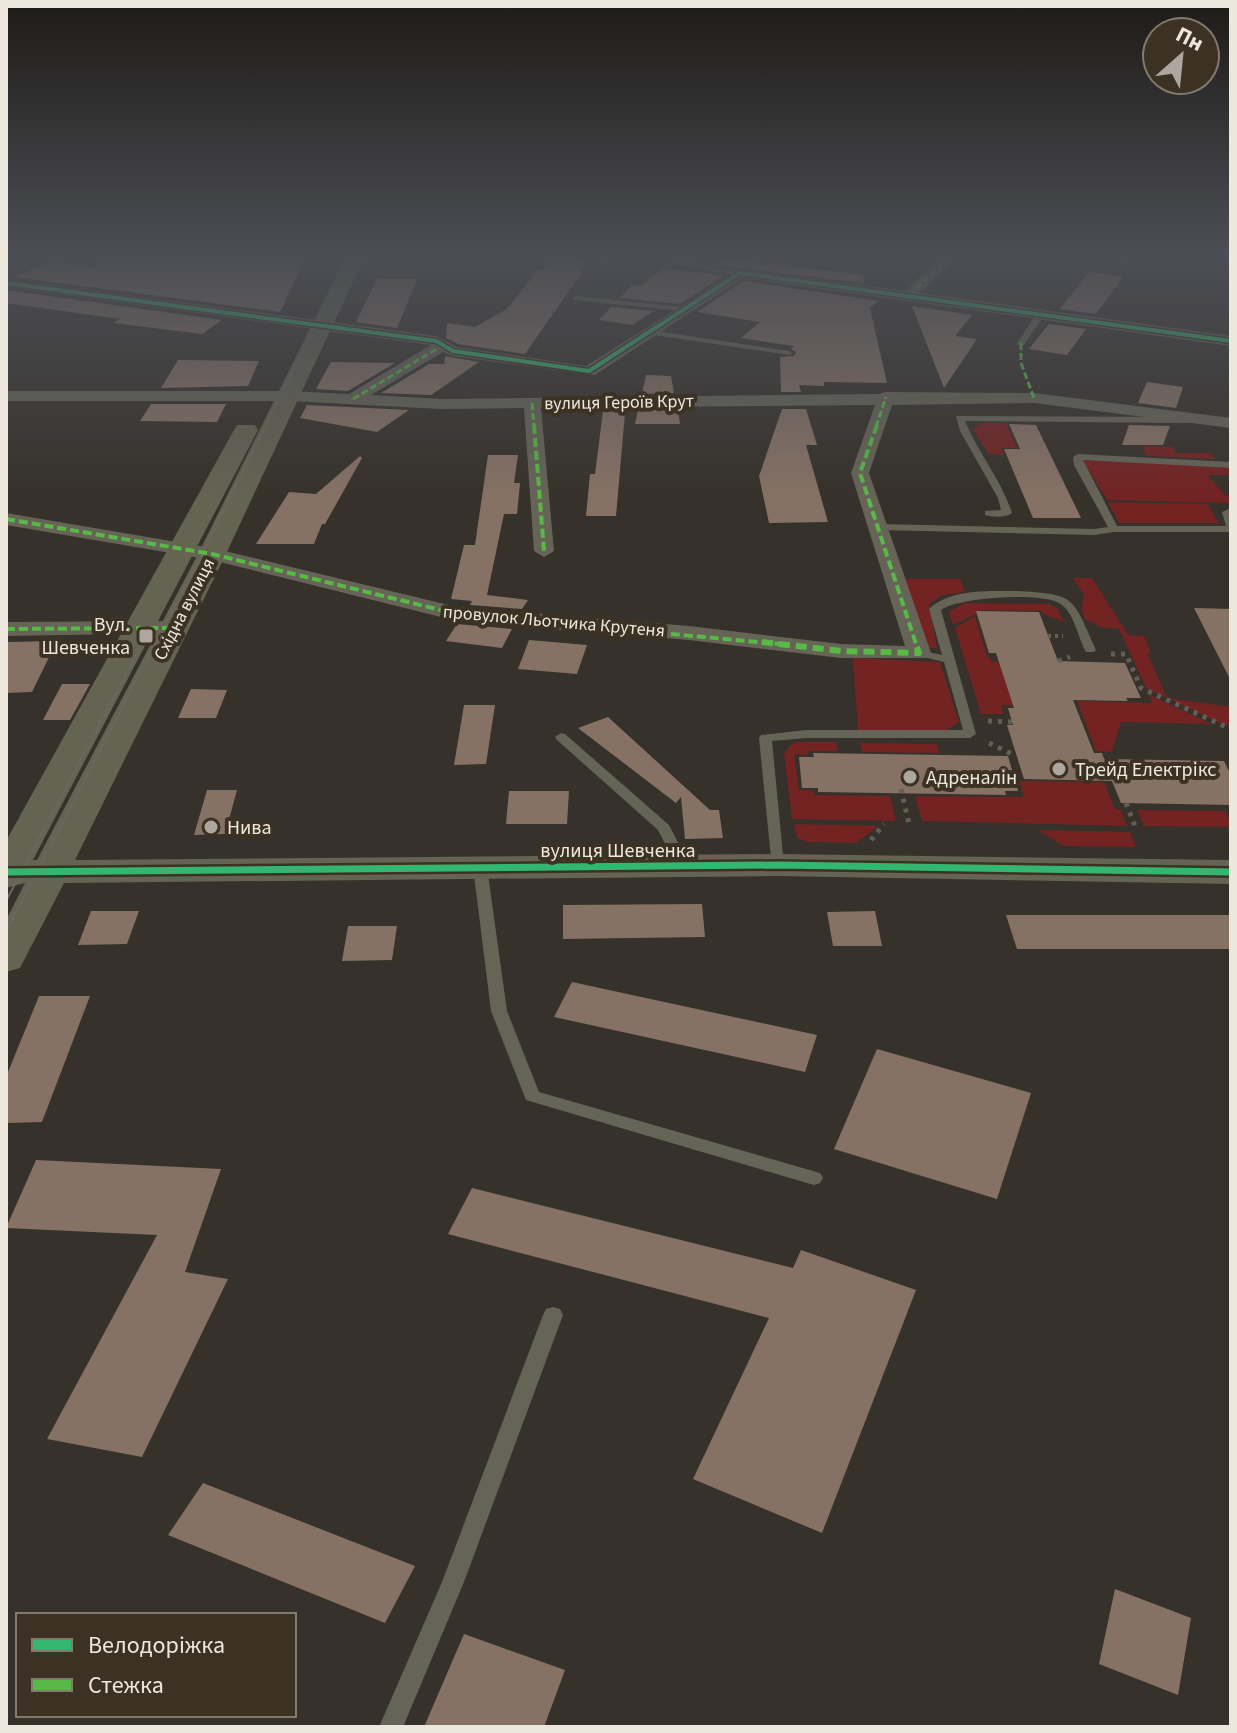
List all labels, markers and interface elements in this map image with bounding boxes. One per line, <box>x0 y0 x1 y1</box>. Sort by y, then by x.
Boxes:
north arrow <box>1141 16 1221 96</box>
text: Пн <box>1170 19 1209 60</box>
street label: вулиця Героїв Крут <box>544 389 694 416</box>
street label: Східна вулиця <box>148 554 221 665</box>
street label: провулок Льотчика Крутеня <box>442 599 666 644</box>
place label: Вул. Шевченка <box>41 611 130 662</box>
marker: Вул. Шевченка <box>137 627 155 645</box>
place label: Трейд Електрікс <box>1075 756 1216 784</box>
marker: Трейд Електрікс <box>1050 760 1068 778</box>
place label: Адреналін <box>926 764 1017 792</box>
marker: Адреналін <box>901 768 919 786</box>
place label: Нива <box>227 814 272 842</box>
marker: Нива <box>202 818 220 836</box>
street label: вулиця Шевченка <box>540 837 696 865</box>
legend <box>16 1613 296 1717</box>
text: Велодоріжка <box>88 1628 225 1663</box>
text: Стежка <box>88 1668 164 1703</box>

